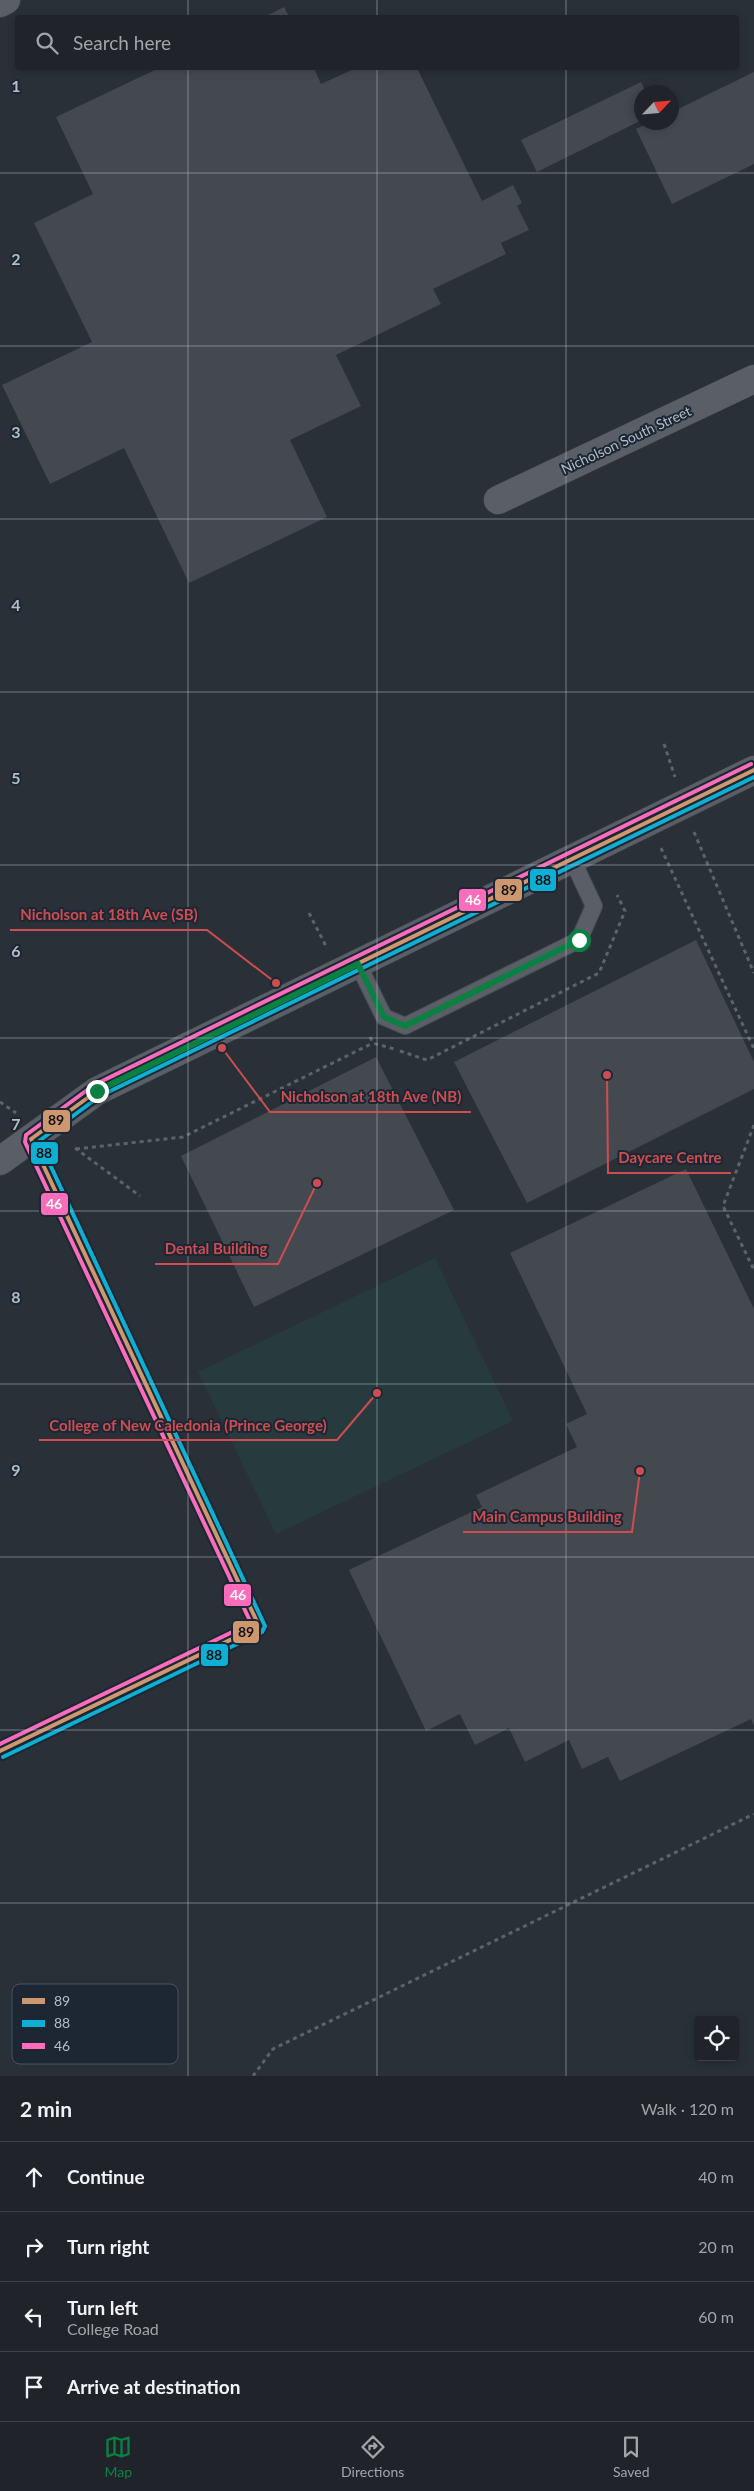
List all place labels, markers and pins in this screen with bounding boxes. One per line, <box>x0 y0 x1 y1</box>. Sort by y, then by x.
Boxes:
callout: Nicholson at 18th Ave (SB) <box>10 900 207 930</box>
callout: Nicholson at 18th Ave (NB) <box>270 1082 471 1112</box>
callout: Daycare Centre <box>608 1143 731 1173</box>
callout: Dental Building <box>155 1234 278 1264</box>
callout: College of New Caledonia (Prince George) <box>39 1410 337 1440</box>
callout: Main Campus Building <box>463 1502 632 1532</box>

